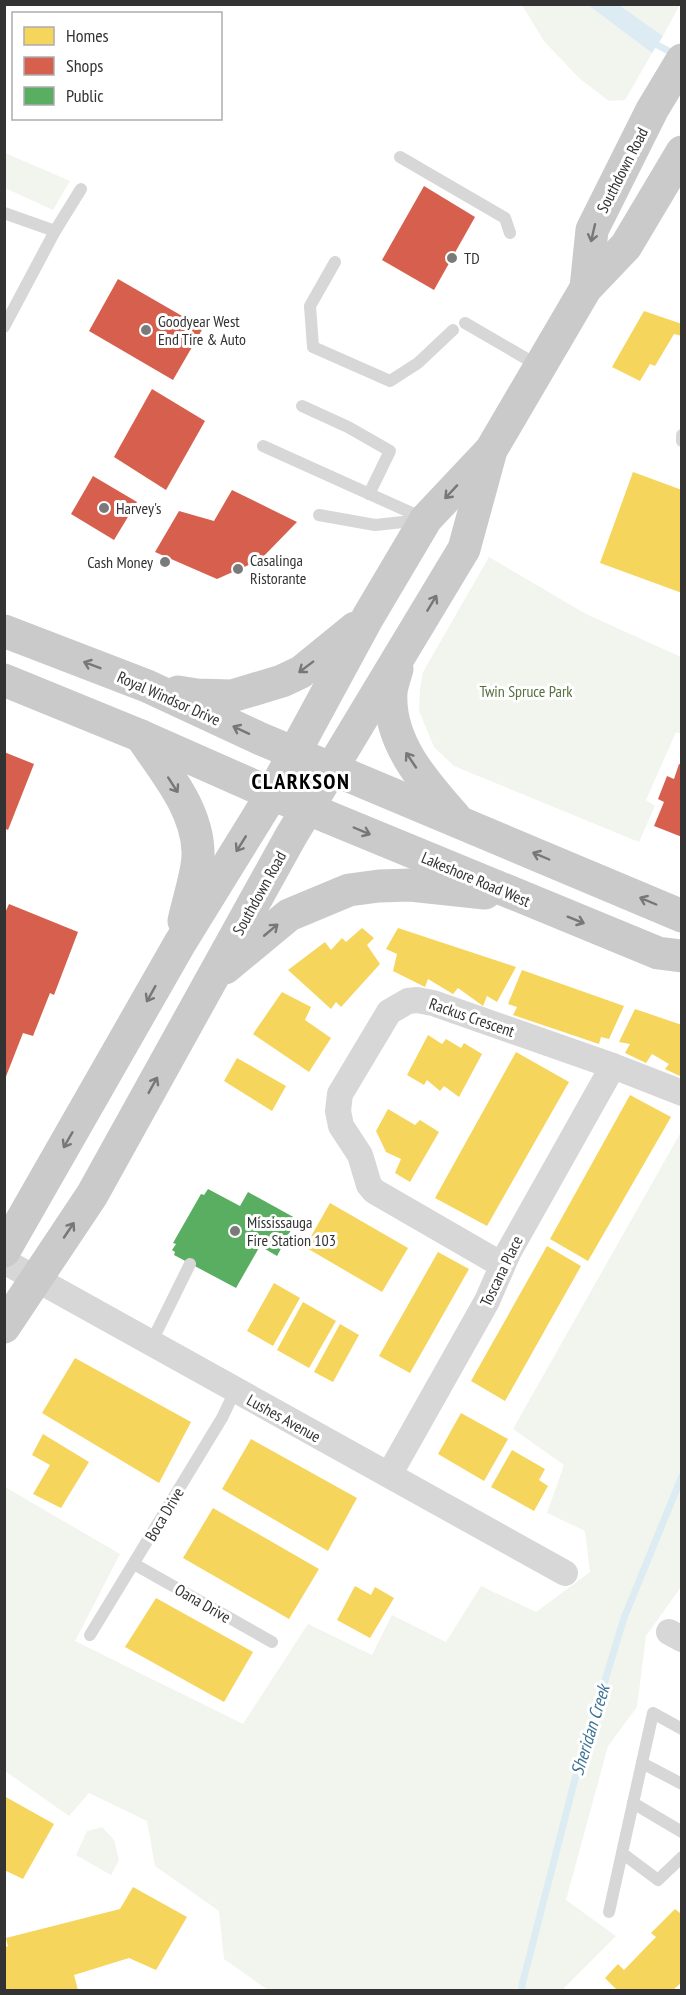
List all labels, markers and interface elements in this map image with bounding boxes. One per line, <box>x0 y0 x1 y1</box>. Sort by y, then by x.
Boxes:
legend <box>12 12 222 120</box>
text: Homes <box>66 24 109 47</box>
text: Shops <box>66 54 103 77</box>
text: Public <box>66 84 104 107</box>
street label: Southdown Road <box>592 124 652 216</box>
one-way arrow <box>587 223 598 242</box>
place label: TD <box>464 248 480 268</box>
marker: TD <box>445 251 459 265</box>
place label: Goodyear West End Tire & Auto <box>158 311 246 349</box>
marker: Goodyear West End Tire & Auto <box>139 323 153 337</box>
one-way arrow <box>444 485 458 500</box>
place label: Harvey's <box>116 498 161 518</box>
marker: Harvey's <box>97 501 111 515</box>
place label: Casalinga Ristorante <box>250 550 306 588</box>
place label: Cash Money <box>87 552 153 572</box>
marker: Cash Money <box>158 555 172 569</box>
marker: Casalinga Ristorante <box>231 562 245 576</box>
one-way arrow <box>426 594 438 611</box>
one-way arrow <box>83 659 102 670</box>
one-way arrow <box>299 661 315 674</box>
street label: Royal Windsor Drive <box>114 666 224 730</box>
park label: Twin Spruce Park <box>479 681 573 701</box>
one-way arrow <box>232 723 250 735</box>
one-way arrow <box>405 753 417 769</box>
district label: CLARKSON <box>252 767 350 795</box>
one-way arrow <box>166 776 179 793</box>
one-way arrow <box>352 826 370 837</box>
one-way arrow <box>235 835 247 852</box>
street label: Southdown Road <box>228 847 290 939</box>
street label: Lakeshore Road West <box>419 847 534 911</box>
one-way arrow <box>532 850 551 861</box>
one-way arrow <box>640 895 658 906</box>
one-way arrow <box>566 915 585 926</box>
one-way arrow <box>263 923 278 937</box>
one-way arrow <box>145 985 157 1002</box>
street label: Rackus Crescent <box>427 993 518 1041</box>
one-way arrow <box>147 1077 159 1094</box>
one-way arrow <box>62 1131 74 1148</box>
place label: Mississauga Fire Station 103 <box>247 1212 336 1250</box>
one-way arrow <box>63 1223 75 1239</box>
marker: Mississauga Fire Station 103 <box>228 1224 242 1238</box>
street label: Toscana Place <box>475 1232 527 1310</box>
street label: Lushes Avenue <box>244 1390 324 1446</box>
street label: Boca Drive <box>140 1484 188 1544</box>
street label: Oana Drive <box>172 1579 234 1627</box>
water label: Sheridan Creek <box>565 1680 615 1778</box>

